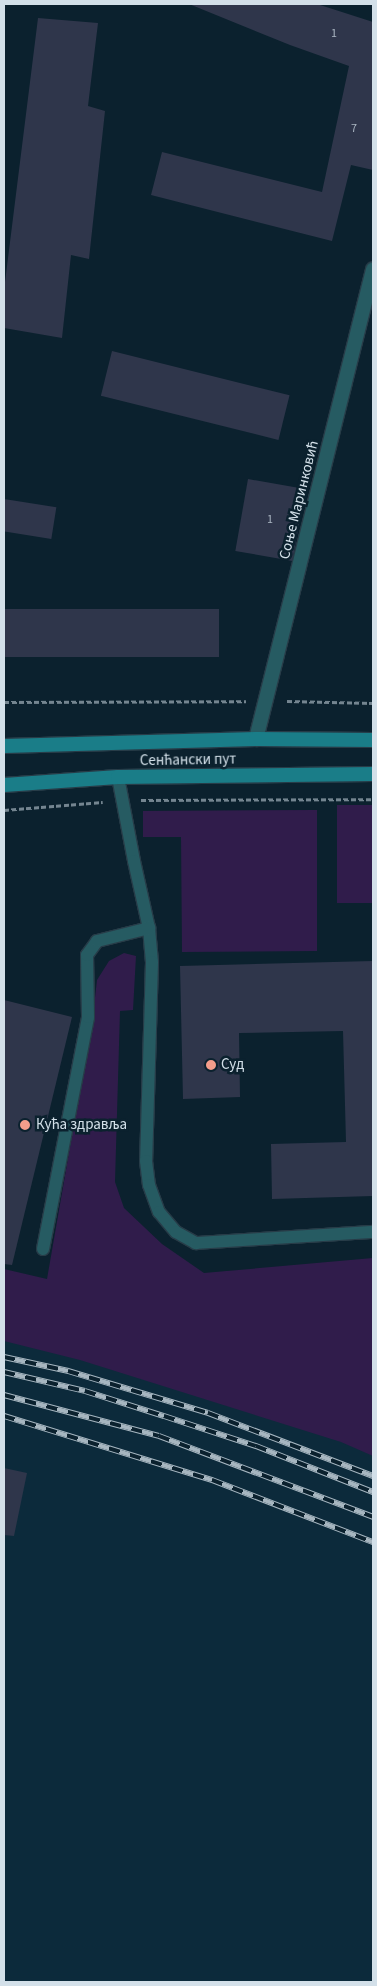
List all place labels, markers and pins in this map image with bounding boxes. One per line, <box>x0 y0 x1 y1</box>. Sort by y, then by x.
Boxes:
place label: Суд <box>221 1056 244 1074</box>
marker: Суд <box>205 1059 217 1071</box>
place label: Кућа здравља <box>36 1116 127 1134</box>
marker: Кућа здравља <box>18 1118 32 1132</box>

